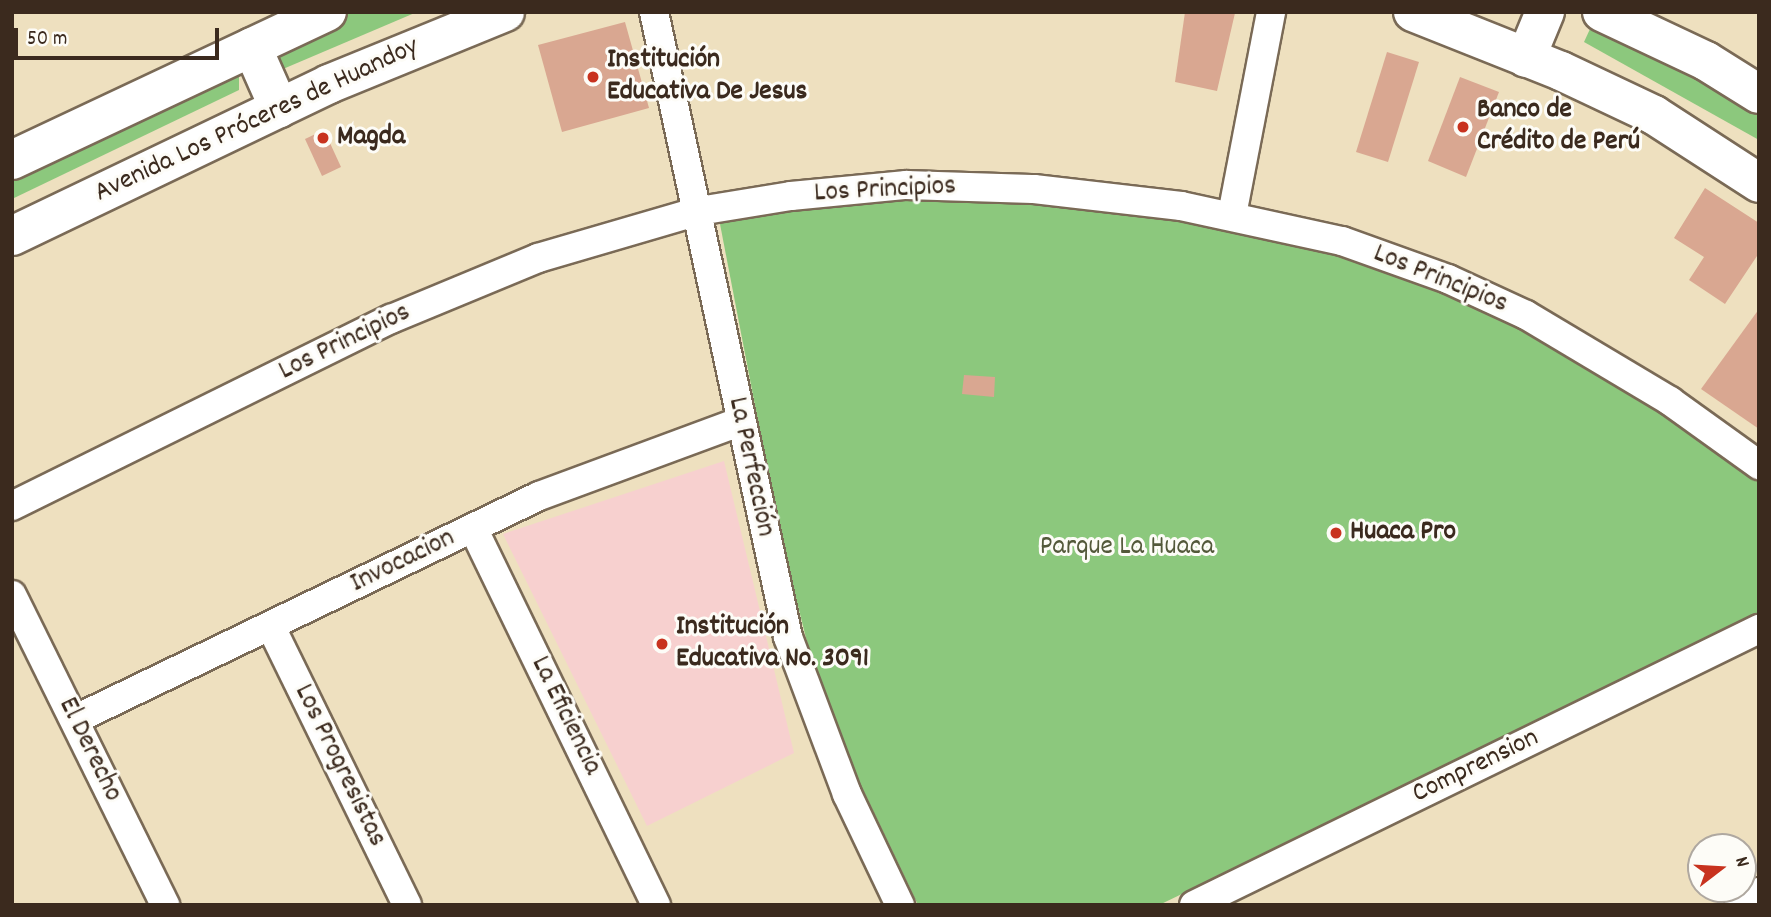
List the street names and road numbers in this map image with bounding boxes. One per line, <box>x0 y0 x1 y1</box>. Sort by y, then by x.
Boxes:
street label: Avenida Los Próceres de Huandoy <box>90 31 424 211</box>
street label: Los Principios <box>813 171 957 211</box>
street label: Los Principios <box>1368 238 1512 322</box>
street label: Los Principios <box>274 297 416 389</box>
street label: La Perfección <box>719 394 781 540</box>
street label: Invocacion <box>345 522 461 602</box>
street label: La Eficiencia <box>522 651 608 781</box>
street label: Los Progresistas <box>285 679 393 853</box>
street label: El Derecho <box>49 692 129 808</box>
street label: Comprension <box>1407 722 1545 812</box>

